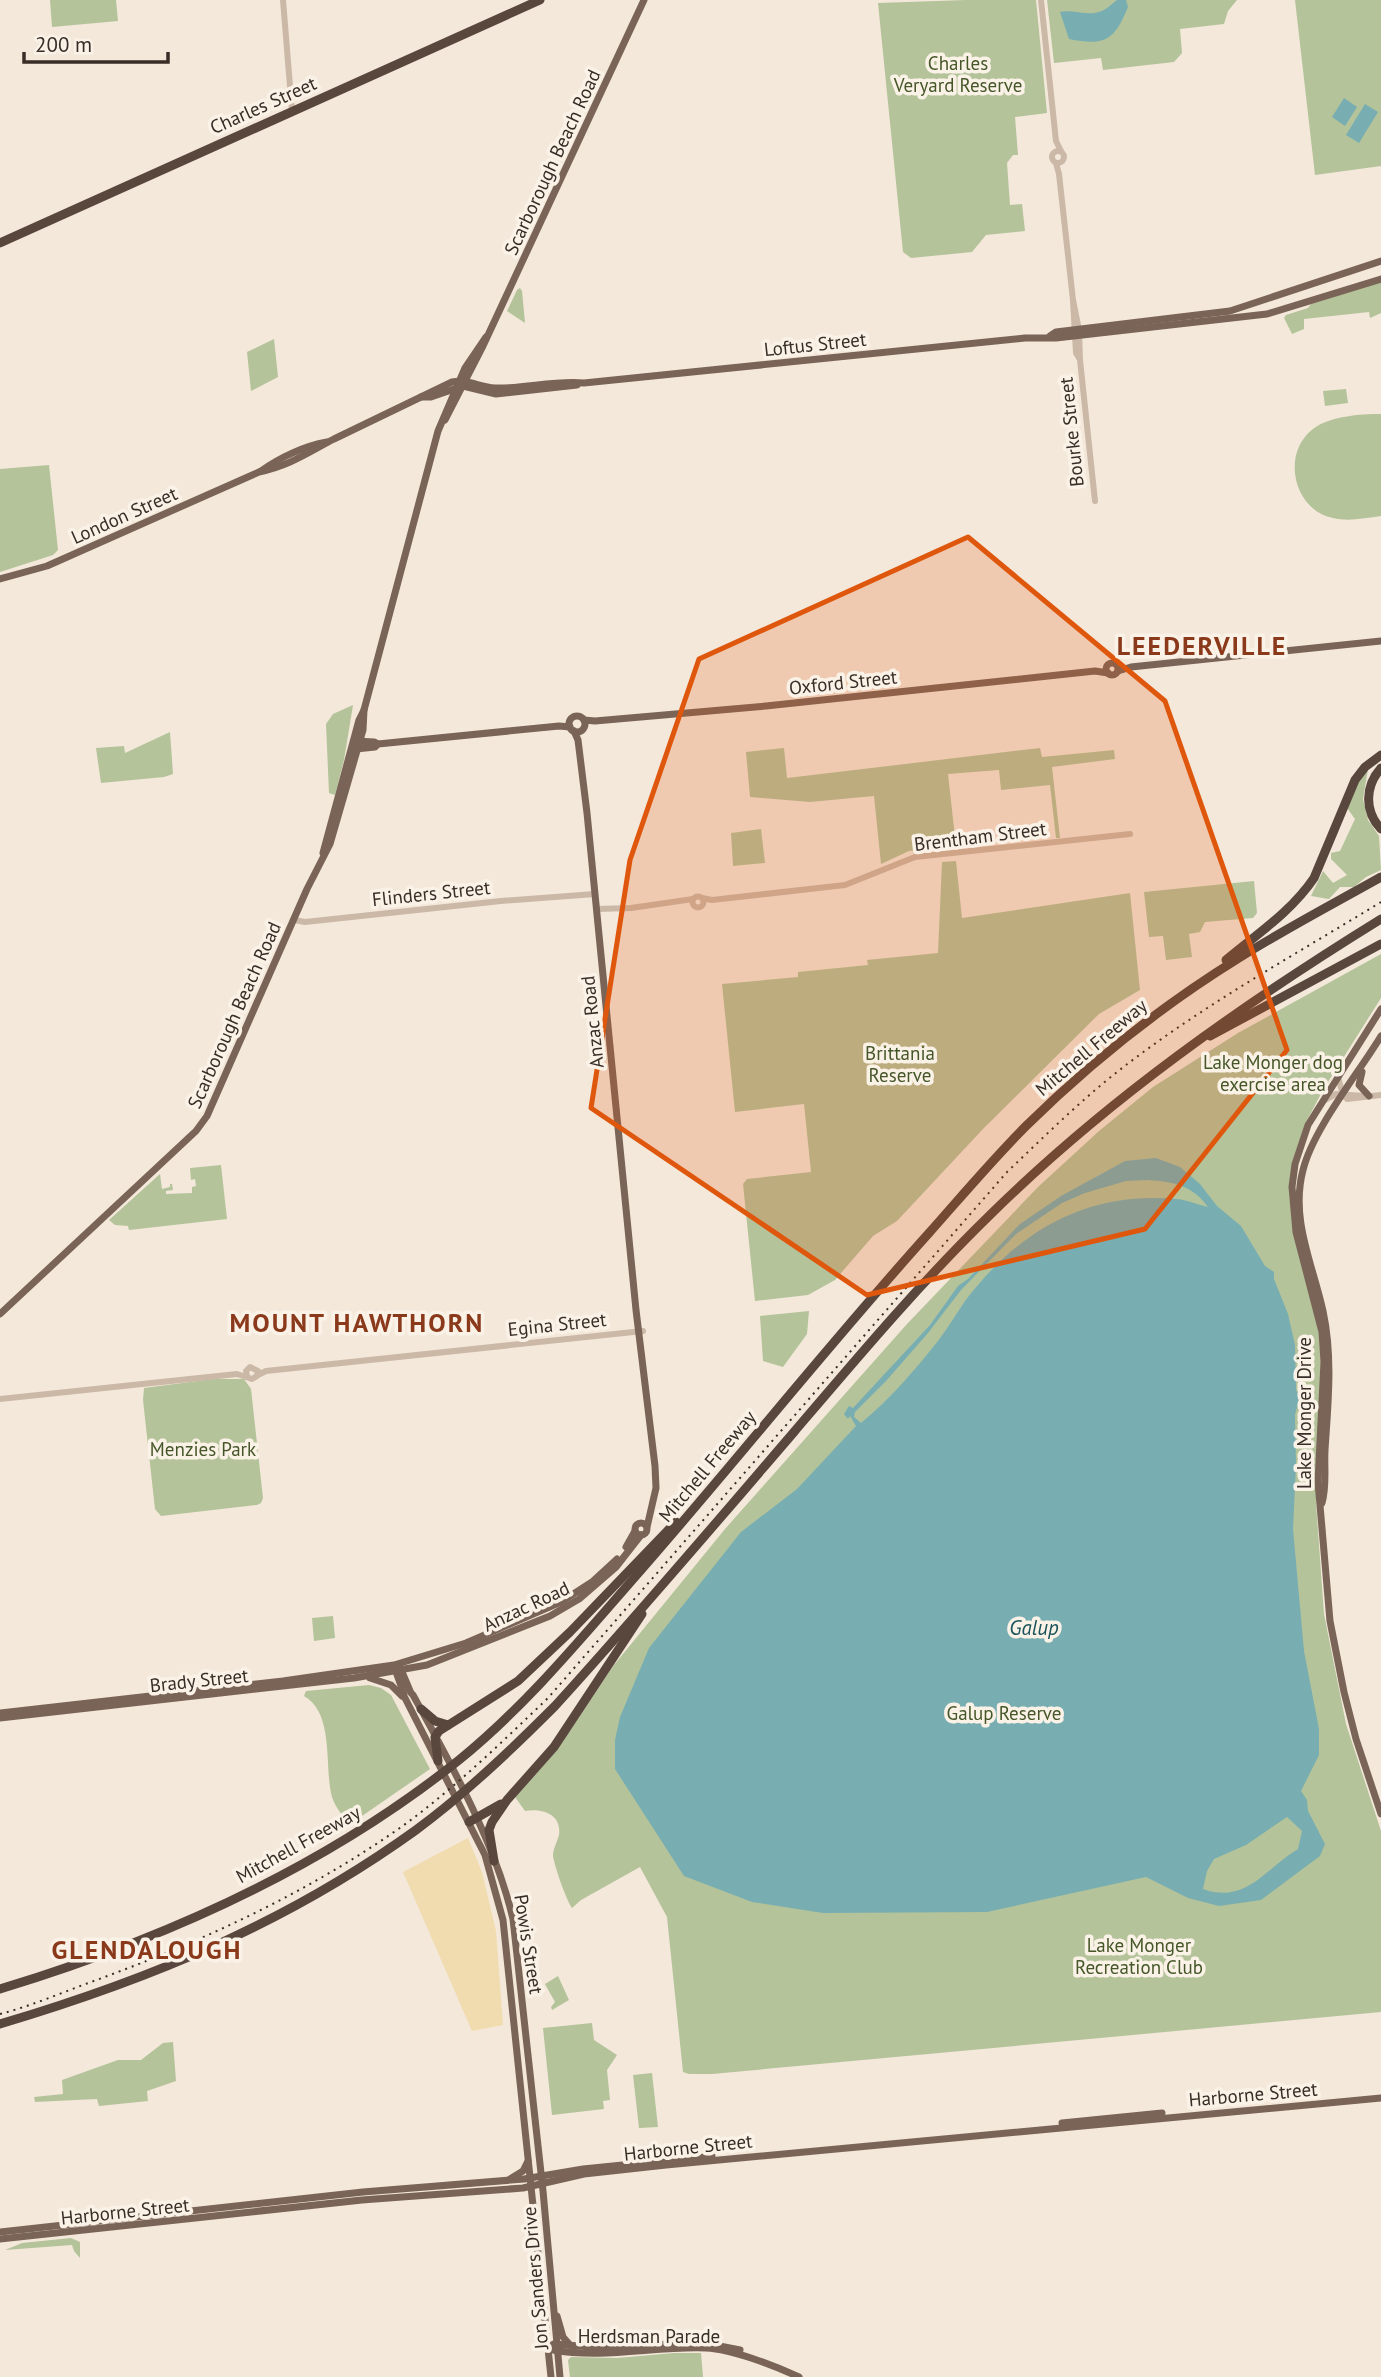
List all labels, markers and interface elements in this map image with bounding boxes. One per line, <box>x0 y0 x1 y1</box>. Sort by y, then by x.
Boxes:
scale bar <box>24 21 168 65</box>
text: 200 m <box>35 31 92 58</box>
park label: Charles Veryard Reserve <box>893 51 1022 97</box>
street label: Scarborough Beach Road <box>498 65 606 259</box>
street label: Charles Street <box>206 71 320 139</box>
street label: Loftus Street <box>763 327 868 361</box>
street label: Bourke Street <box>1053 375 1089 488</box>
street label: London Street <box>67 481 181 549</box>
district label: LEEDERVILLE <box>1117 629 1287 662</box>
street label: Oxford Street <box>788 664 899 700</box>
street label: Brentham Street <box>913 816 1048 856</box>
street label: Flinders Street <box>371 875 492 911</box>
street label: Scarborough Beach Road <box>182 918 286 1112</box>
street label: Anzac Road <box>575 975 609 1069</box>
street label: Mitchell Freeway <box>1030 993 1152 1101</box>
park label: Brittania Reserve <box>865 1041 935 1087</box>
park label: Lake Monger dog exercise area <box>1203 1050 1343 1096</box>
district label: MOUNT HAWTHORN <box>230 1306 484 1339</box>
street label: Egina Street <box>507 1307 608 1341</box>
street label: Lake Monger Drive <box>1292 1337 1316 1489</box>
street label: Mitchell Freeway <box>653 1405 761 1527</box>
park label: Menzies Park <box>150 1437 256 1461</box>
street label: Anzac Road <box>479 1576 573 1636</box>
water label: Galup <box>1009 1614 1059 1641</box>
street label: Brady Street <box>149 1663 250 1697</box>
park label: Galup Reserve <box>947 1701 1061 1725</box>
street label: Mitchell Freeway <box>232 1800 365 1888</box>
street label: Powis Street <box>509 1892 549 1996</box>
district label: GLENDALOUGH <box>51 1933 243 1966</box>
park label: Lake Monger Recreation Club <box>1075 1933 1203 1979</box>
street label: Harborne Street <box>1188 2076 1319 2112</box>
street label: Harborne Street <box>622 2128 754 2166</box>
street label: Harborne Street <box>59 2192 191 2230</box>
street label: Jon Sanders Drive <box>517 2206 553 2351</box>
street label: Herdsman Parade <box>578 2324 720 2348</box>

